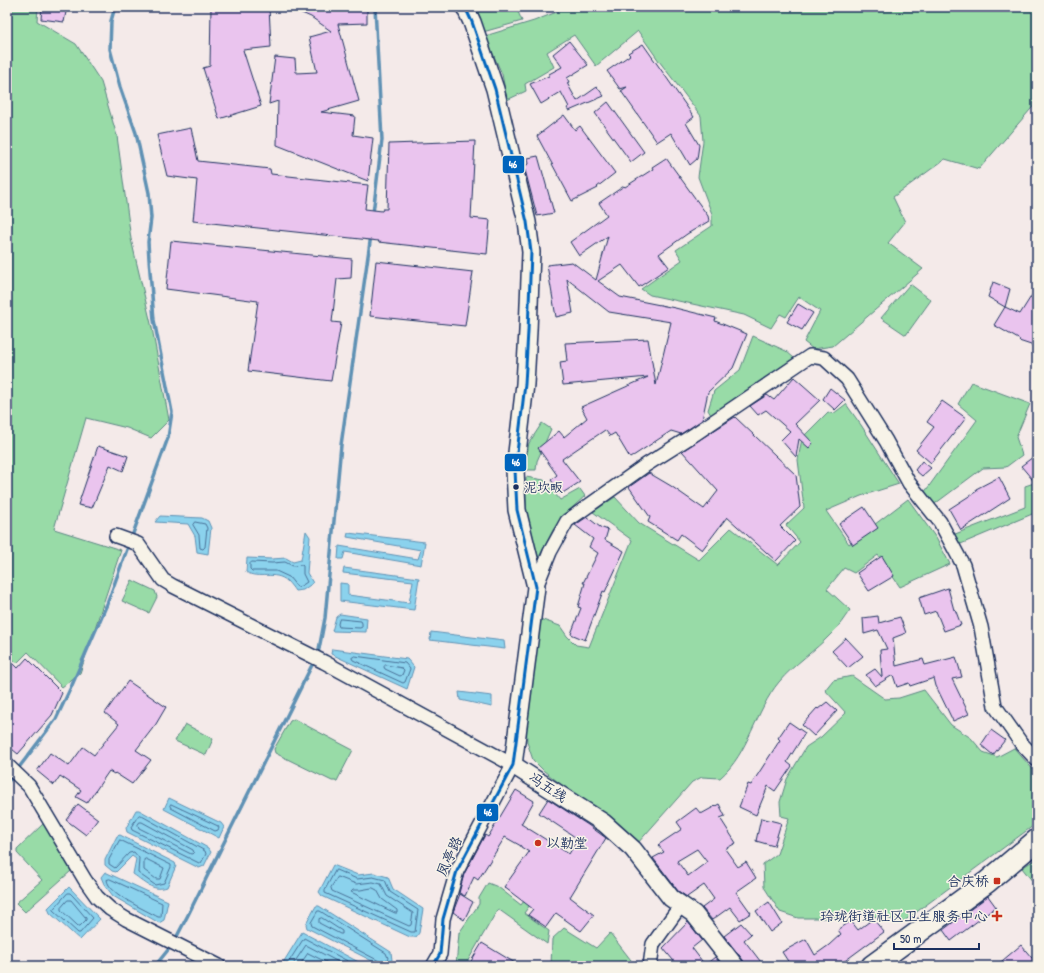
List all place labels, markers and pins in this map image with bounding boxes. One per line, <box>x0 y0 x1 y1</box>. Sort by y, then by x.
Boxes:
place label: 泥坎畈 <box>524 478 563 496</box>
marker: 泥坎畈 <box>511 482 521 492</box>
place label: 以勒堂 <box>546 833 588 852</box>
marker: 以勒堂 <box>533 838 543 848</box>
place label: 合庆桥 <box>947 871 989 890</box>
marker: 合庆桥 <box>992 876 1002 886</box>
place label: 玲珑街道社区卫生服务中心 <box>820 906 988 925</box>
marker: 玲珑街道社区卫生服务中心 <box>991 910 1003 922</box>

